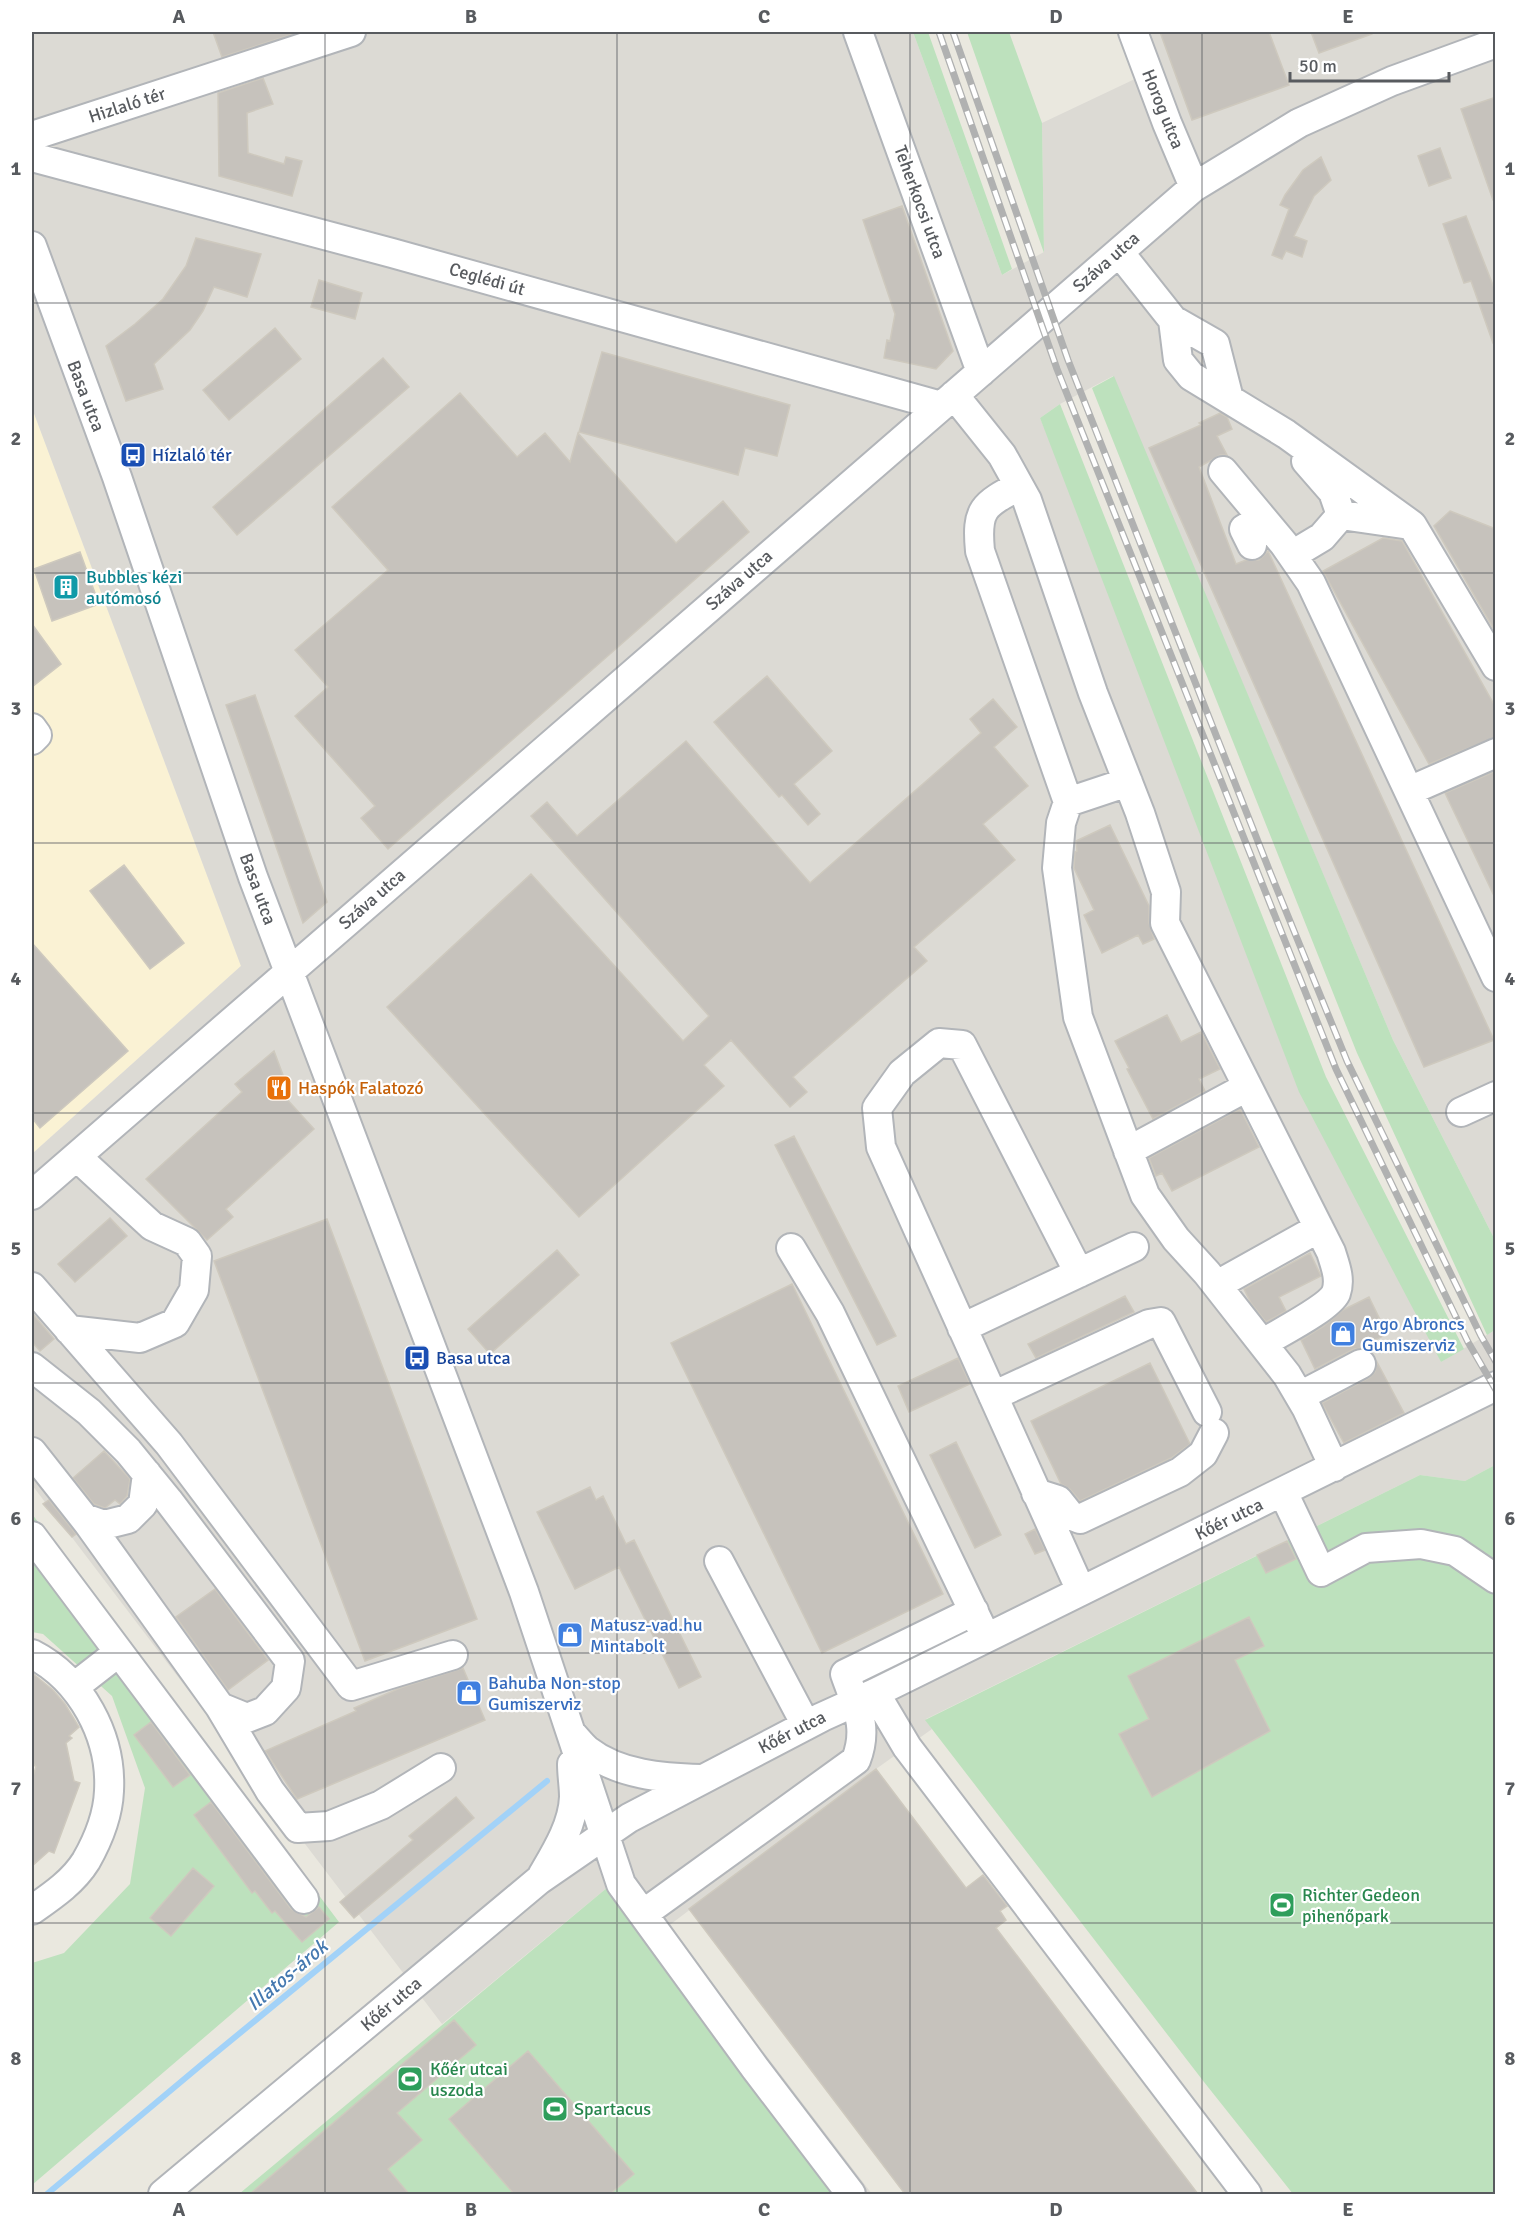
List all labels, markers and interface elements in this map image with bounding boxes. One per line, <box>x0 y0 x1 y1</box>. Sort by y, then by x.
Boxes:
text: A <box>173 4 186 29</box>
text: B <box>465 4 477 29</box>
text: C <box>758 4 770 29</box>
text: D <box>1049 4 1063 29</box>
text: E <box>1342 4 1354 29</box>
scale bar <box>1290 45 1449 83</box>
text: 50 m <box>1299 55 1337 77</box>
street label: Horog utca <box>1137 66 1189 152</box>
street label: Hizlaló tér <box>86 82 169 128</box>
street label: Teherkocsi utca <box>889 142 951 262</box>
text: 1 <box>11 156 22 181</box>
text: 1 <box>1505 156 1516 181</box>
street label: Száva utca <box>1068 227 1144 297</box>
street label: Ceglédi út <box>447 258 527 300</box>
street label: Basa utca <box>62 357 110 435</box>
text: 2 <box>11 426 21 451</box>
text: 2 <box>1505 426 1515 451</box>
bus stop icon: Hízlaló tér <box>118 440 148 470</box>
place label: Hízlaló tér <box>152 444 232 466</box>
street label: Száva utca <box>701 545 777 615</box>
place label: Bubbles kézi autómosó <box>86 566 182 609</box>
building icon: Bubbles kézi autómosó <box>51 572 81 602</box>
text: 3 <box>11 696 21 721</box>
text: 3 <box>1505 696 1515 721</box>
street label: Basa utca <box>235 850 281 928</box>
street label: Száva utca <box>334 864 410 934</box>
text: 4 <box>11 966 22 991</box>
text: 4 <box>1505 966 1516 991</box>
restaurant icon: Haspók Falatozó <box>264 1073 294 1103</box>
place label: Haspók Falatozó <box>298 1077 424 1099</box>
text: 5 <box>11 1236 21 1261</box>
text: 5 <box>1505 1236 1515 1261</box>
place label: Argo Abroncs Gumiszerviz <box>1362 1313 1465 1356</box>
shop icon: Argo Abroncs Gumiszerviz <box>1328 1319 1358 1349</box>
bus stop icon: Basa utca <box>402 1343 432 1373</box>
place label: Basa utca <box>436 1347 511 1369</box>
street label: Kőér utca <box>1191 1493 1267 1545</box>
text: 6 <box>11 1506 22 1531</box>
text: 6 <box>1505 1506 1516 1531</box>
place label: Matusz-vad.hu Mintabolt <box>590 1614 703 1657</box>
shop icon: Matusz-vad.hu Mintabolt <box>555 1620 585 1650</box>
place label: Bahuba Non-stop Gumiszerviz <box>488 1672 621 1715</box>
shop icon: Bahuba Non-stop Gumiszerviz <box>454 1678 484 1708</box>
street label: Kőér utca <box>754 1706 830 1758</box>
text: 7 <box>11 1776 22 1801</box>
text: 7 <box>1505 1776 1516 1801</box>
place label: Richter Gedeon pihenőpark <box>1302 1884 1420 1927</box>
sports icon: Richter Gedeon pihenőpark <box>1267 1890 1297 1920</box>
water label: Illatos-árok <box>242 1933 334 2016</box>
street label: Kőér utca <box>356 1972 426 2036</box>
text: 8 <box>11 2046 22 2071</box>
text: 8 <box>1505 2046 1516 2071</box>
place label: Kőér utcai uszoda <box>430 2058 508 2101</box>
sports icon: Kőér utcai uszoda <box>395 2064 425 2094</box>
sports icon: Spartacus <box>540 2094 570 2124</box>
place label: Spartacus <box>574 2098 651 2120</box>
text: A <box>173 2197 186 2222</box>
text: B <box>465 2197 477 2222</box>
text: C <box>758 2197 770 2222</box>
text: D <box>1049 2197 1063 2222</box>
text: E <box>1342 2197 1354 2222</box>

